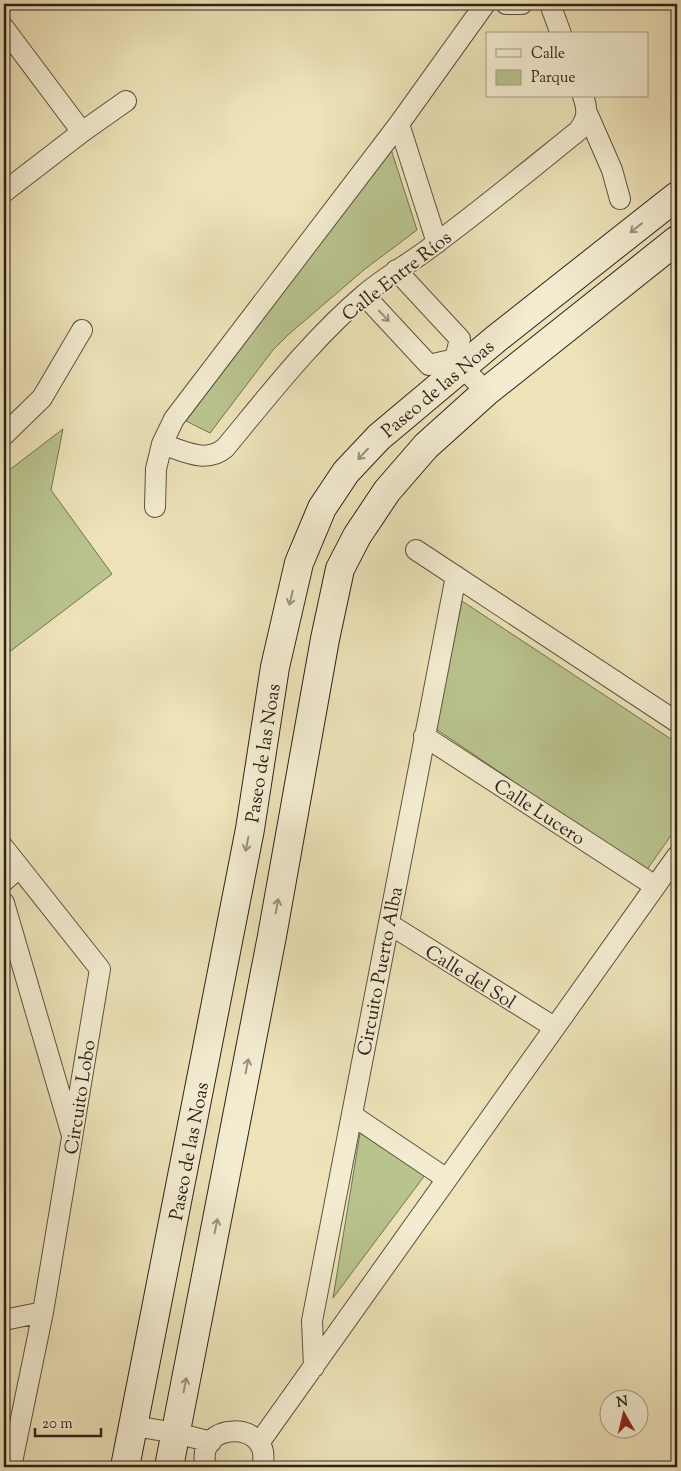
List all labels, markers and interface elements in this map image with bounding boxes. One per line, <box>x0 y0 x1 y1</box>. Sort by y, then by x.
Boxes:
legend <box>486 32 648 98</box>
text: Calle <box>531 44 565 65</box>
text: Parque <box>531 68 575 89</box>
one-way arrow <box>630 223 643 234</box>
street label: Calle Entre Ríos <box>337 225 458 329</box>
one-way arrow <box>378 310 390 323</box>
street label: Paseo de las Noas <box>376 334 501 445</box>
one-way arrow <box>357 448 368 461</box>
one-way arrow <box>286 589 295 605</box>
street label: Paseo de las Noas <box>240 682 289 825</box>
street label: Calle Lucero <box>487 773 590 853</box>
one-way arrow <box>242 835 252 851</box>
street label: Circuito Puerto Alba <box>352 884 411 1058</box>
one-way arrow <box>273 899 283 915</box>
street label: Calle del Sol <box>419 939 520 1017</box>
street label: Circuito Lobo <box>59 1038 104 1157</box>
one-way arrow <box>243 1058 252 1074</box>
street label: Paseo de las Noas <box>164 1080 217 1223</box>
one-way arrow <box>212 1218 221 1234</box>
one-way arrow <box>181 1378 191 1394</box>
north arrow <box>598 1388 648 1438</box>
text: N <box>616 1392 629 1414</box>
scale bar <box>35 1406 101 1438</box>
text: 20 m <box>42 1414 73 1435</box>

